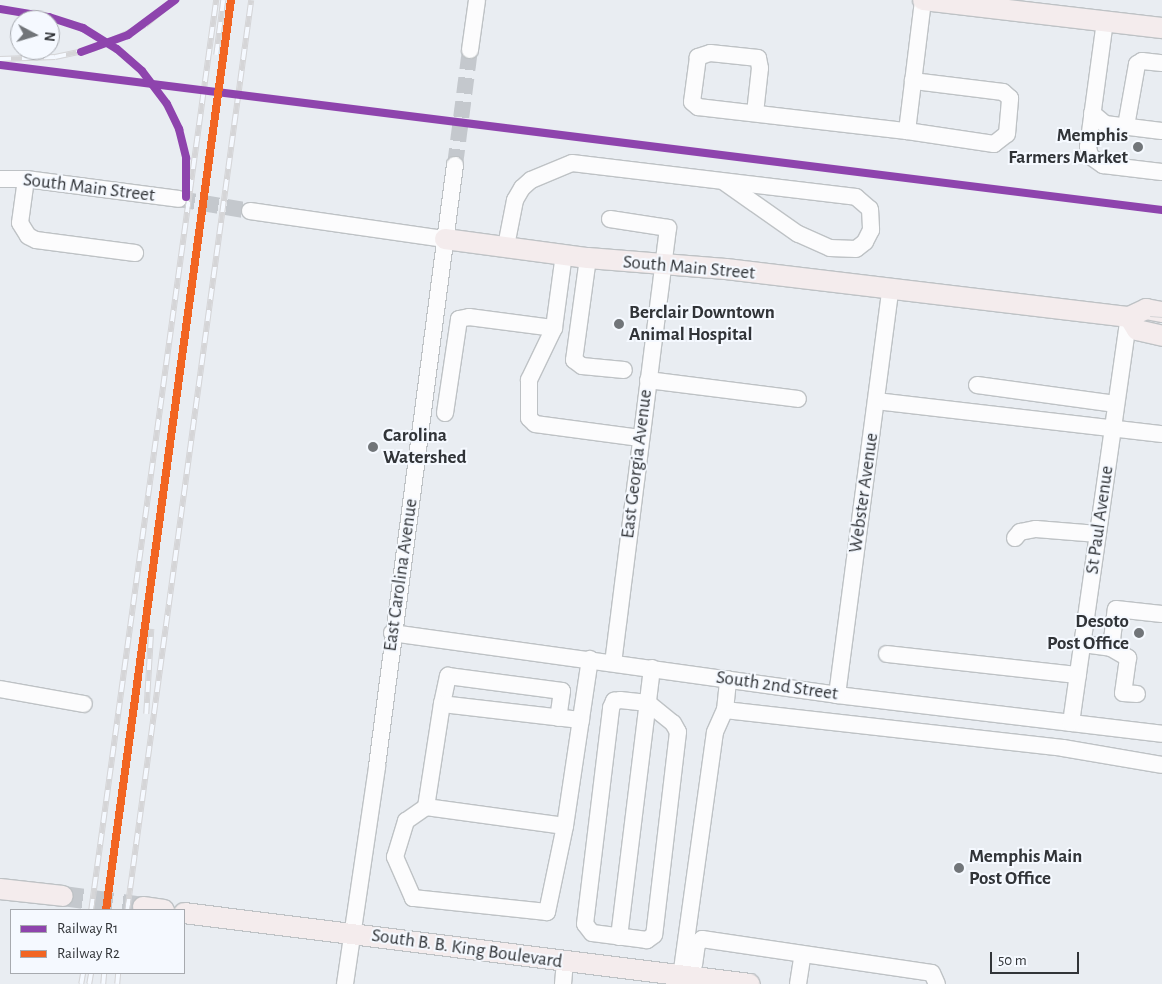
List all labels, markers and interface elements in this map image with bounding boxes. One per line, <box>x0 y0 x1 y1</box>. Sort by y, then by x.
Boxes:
north arrow <box>10 10 60 60</box>
text: N <box>41 31 56 42</box>
place label: Memphis Farmers Market <box>1008 125 1128 169</box>
marker: Memphis Farmers Market <box>1132 141 1144 153</box>
street label: South Main Street <box>22 169 156 207</box>
street label: South Main Street <box>622 251 756 285</box>
place label: Berclair Downtown Animal Hospital <box>629 302 775 346</box>
marker: Berclair Downtown Animal Hospital <box>613 318 625 330</box>
street label: East Georgia Avenue <box>617 388 657 540</box>
place label: Carolina Watershed <box>383 425 466 469</box>
street label: Webster Avenue <box>844 432 884 554</box>
marker: Carolina Watershed <box>367 441 379 453</box>
street label: St Paul Avenue <box>1081 464 1119 576</box>
street label: East Carolina Avenue <box>379 497 423 653</box>
place label: Desoto Post Office <box>1047 611 1129 655</box>
marker: Desoto Post Office <box>1133 627 1145 639</box>
street label: South 2nd Street <box>715 666 839 706</box>
place label: Memphis Main Post Office <box>969 846 1082 890</box>
marker: Memphis Main Post Office <box>953 862 965 874</box>
legend <box>10 909 185 974</box>
text: Railway R1 <box>57 921 118 936</box>
street label: South B. B. King Boulevard <box>370 924 564 974</box>
scale bar <box>992 942 1081 974</box>
text: Railway R2 <box>57 946 120 961</box>
text: 50 m <box>998 953 1027 968</box>

